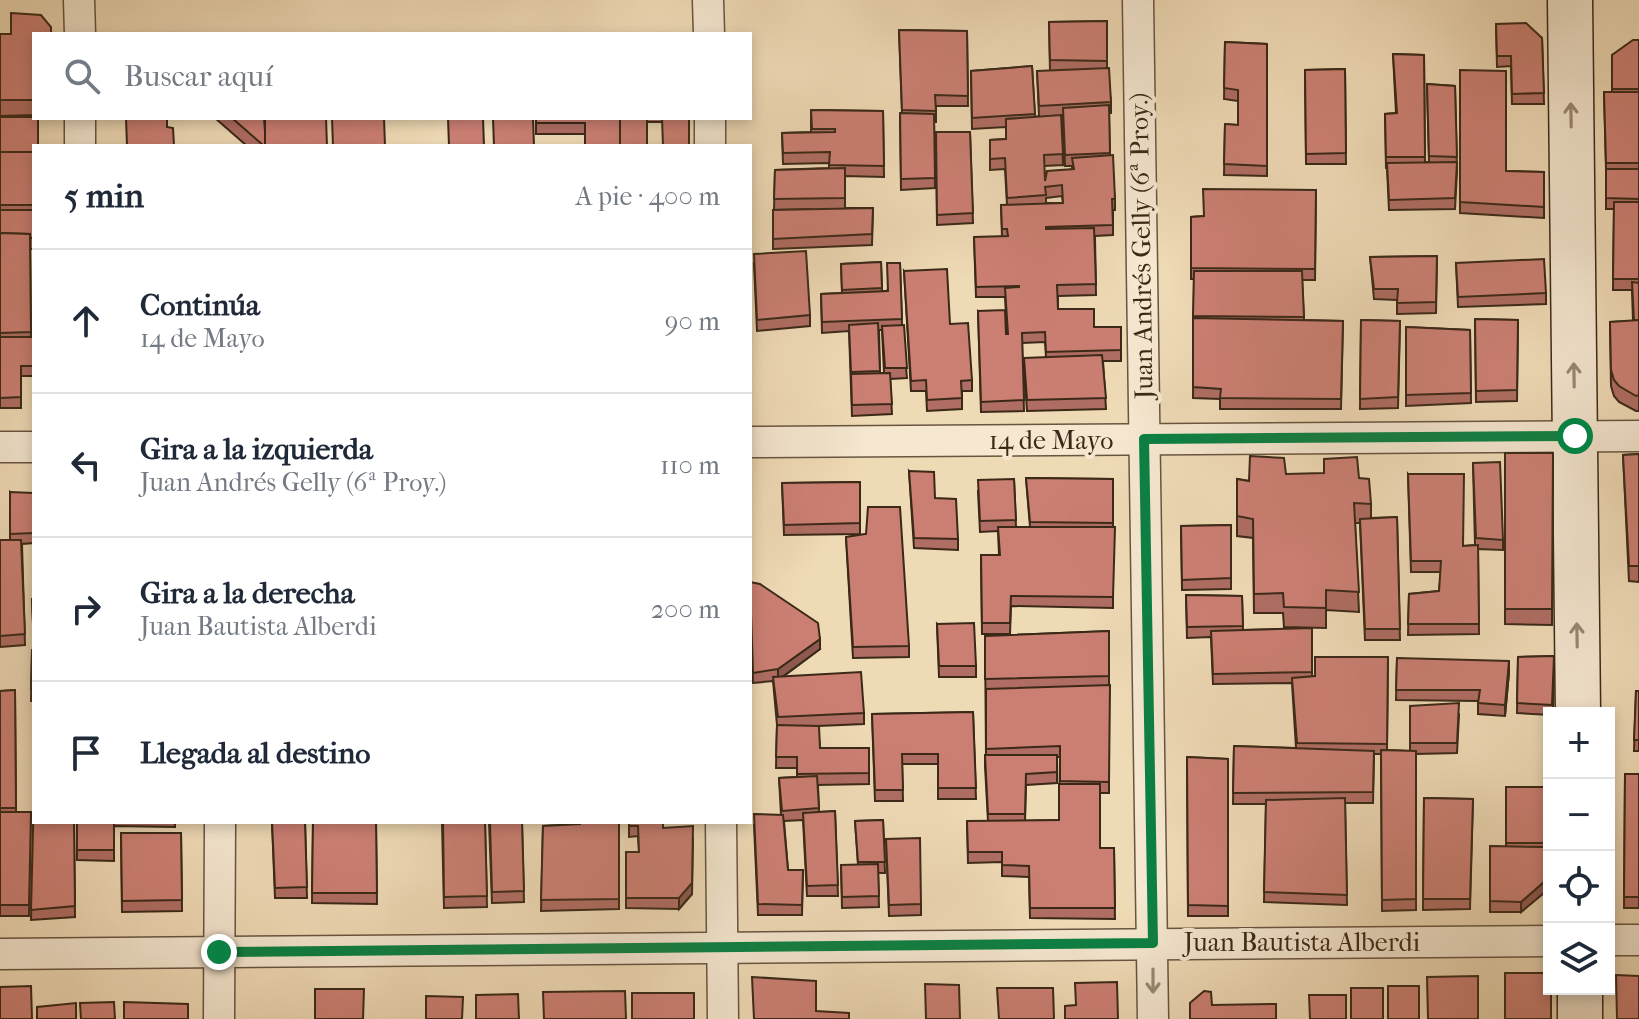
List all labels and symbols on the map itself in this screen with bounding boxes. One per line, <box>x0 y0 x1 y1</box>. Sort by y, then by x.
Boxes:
street label: Juan Andrés Gelly (6ª Proy.) <box>1123 92 1160 401</box>
one-way arrow <box>1563 102 1579 129</box>
one-way arrow <box>1566 362 1582 389</box>
route start <box>1557 418 1593 454</box>
street label: 14 de Mayo <box>989 425 1113 456</box>
one-way arrow <box>1569 622 1585 649</box>
street label: Juan Bautista Alberdi <box>1182 927 1421 958</box>
route end <box>201 934 237 970</box>
one-way arrow <box>1145 967 1161 994</box>

